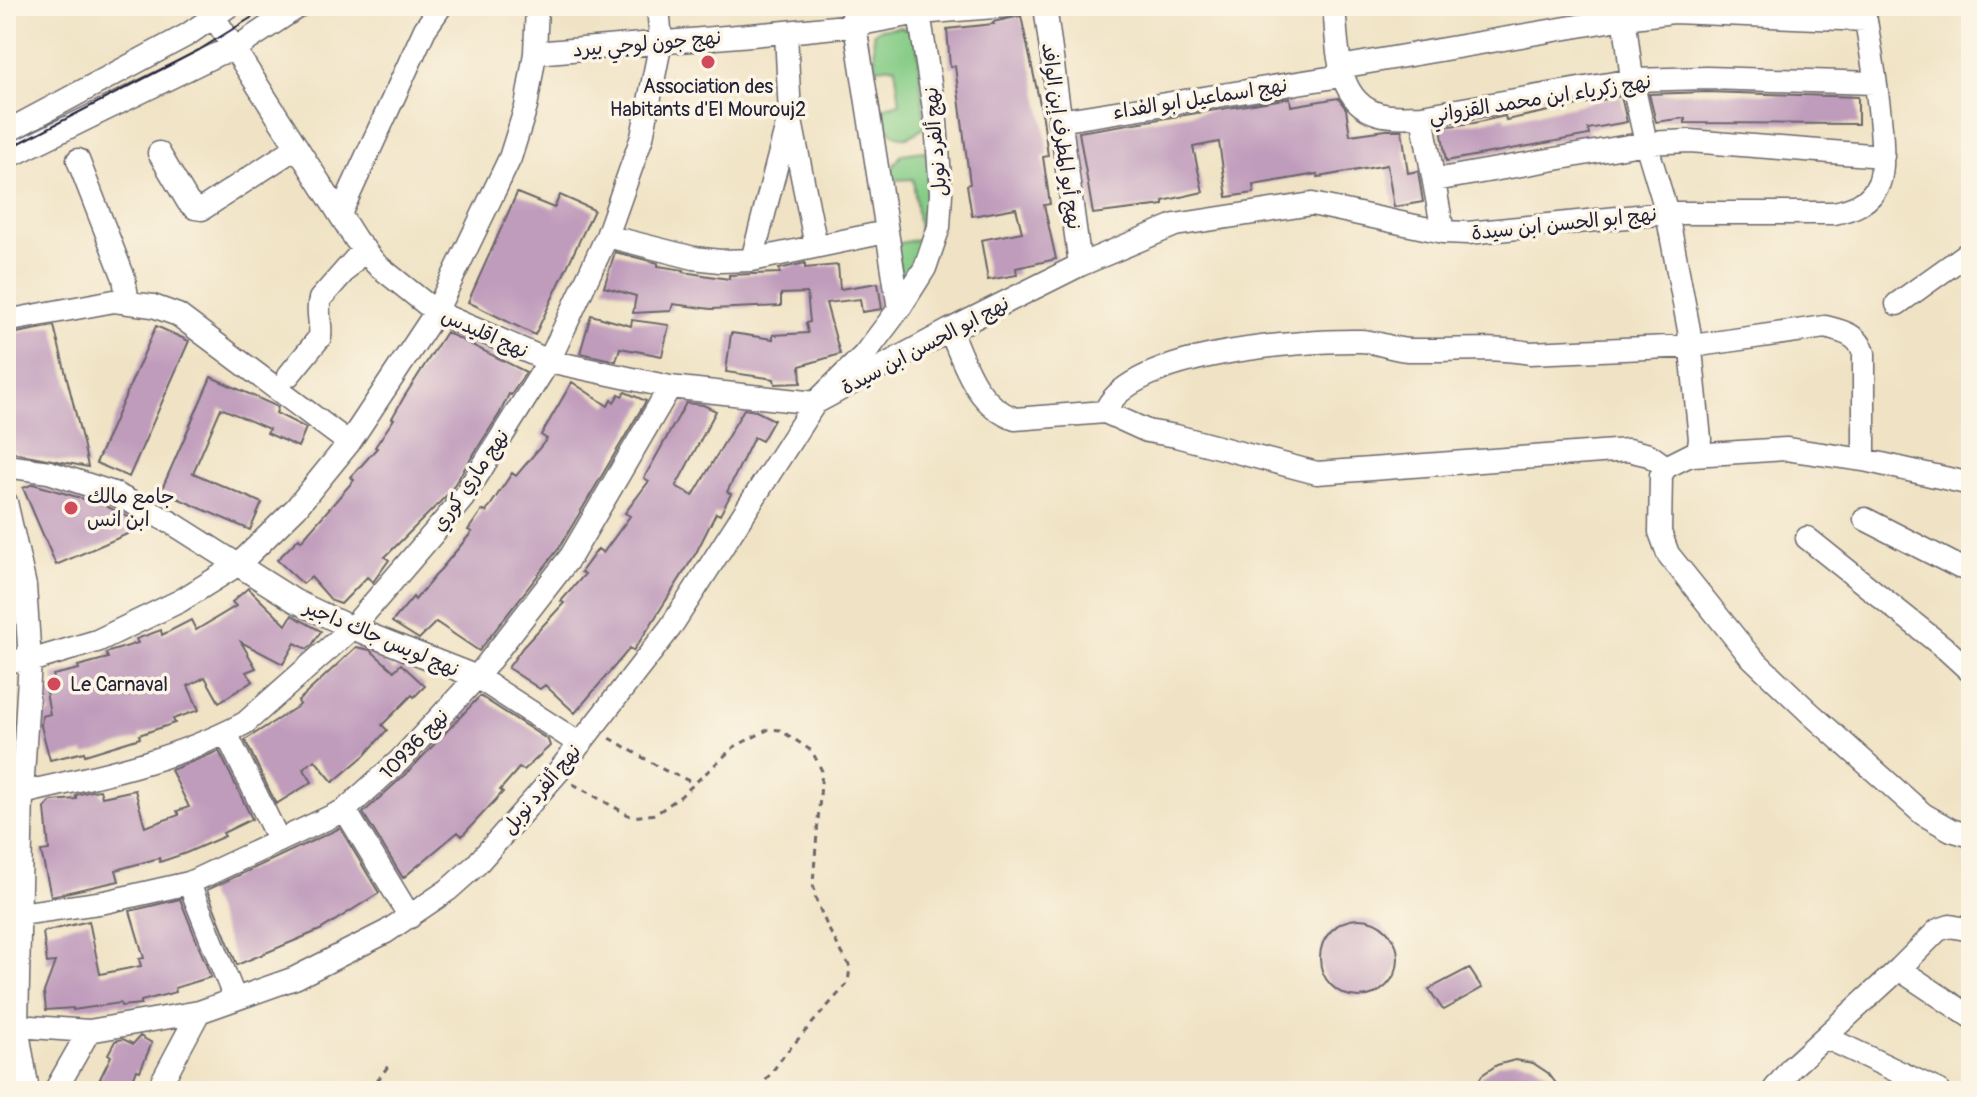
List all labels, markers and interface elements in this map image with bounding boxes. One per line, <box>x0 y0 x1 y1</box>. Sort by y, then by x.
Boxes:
street label: نهج جون لوجي بيرد <box>572 25 723 67</box>
street label: نهج أبو المطرف إبن الوافد <box>1035 41 1087 231</box>
marker: Association des Habitants d'El Mourouj2 <box>699 53 717 71</box>
street label: نهج زكرياء ابن محمد القزواني <box>1427 69 1654 133</box>
street label: نهج اسماعيل ابو الفداء <box>1111 72 1289 126</box>
place label: Association des Habitants d'El Mourouj2 <box>610 74 806 122</box>
street label: نهج ألفرد نوبل <box>918 86 954 198</box>
street label: نهج ابو الحسن ابن سيدة <box>1470 201 1658 247</box>
street label: نهج ابو الحسن ابن سيدة <box>837 291 1014 401</box>
street label: نهج اقليدس <box>437 303 532 365</box>
street label: نهج ماري كوري <box>426 424 516 537</box>
place label: جامع مالك ابن انس <box>87 484 175 532</box>
marker: جامع مالك ابن انس <box>62 499 80 517</box>
street label: نهج لويس جاك داجير <box>299 594 463 683</box>
place label: Le Carnaval <box>70 672 168 697</box>
marker: Le Carnaval <box>45 675 63 693</box>
street label: نهج 10936 <box>375 704 455 786</box>
street label: نهج ألفرد نوبل <box>496 739 587 840</box>

